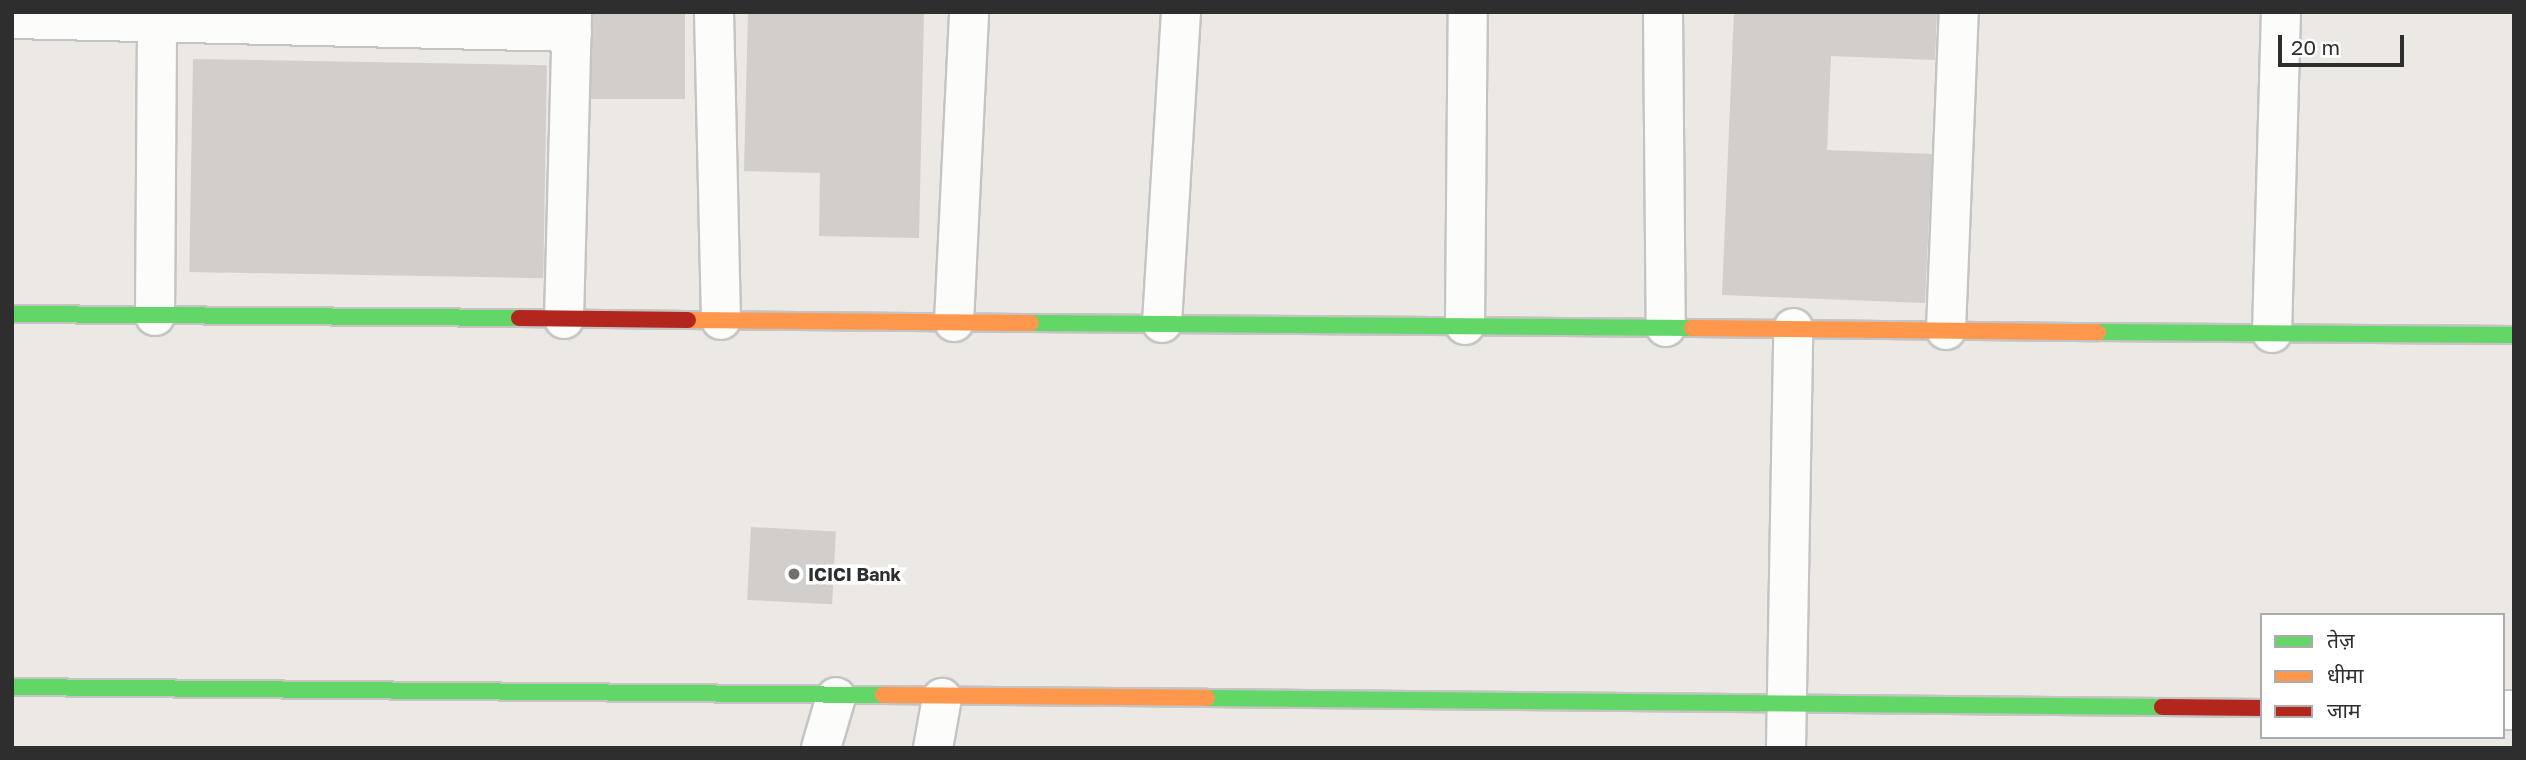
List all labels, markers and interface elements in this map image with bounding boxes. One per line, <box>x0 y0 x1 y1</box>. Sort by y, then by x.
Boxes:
scale bar <box>2281 21 2407 65</box>
text: 20 m <box>2291 34 2340 60</box>
place label: ICICI Bank <box>808 563 901 585</box>
marker: ICICI Bank <box>786 566 802 582</box>
legend <box>2260 613 2505 739</box>
text: तेज़ <box>2327 627 2355 653</box>
text: धीमा <box>2327 662 2363 688</box>
text: जाम <box>2327 697 2361 723</box>

